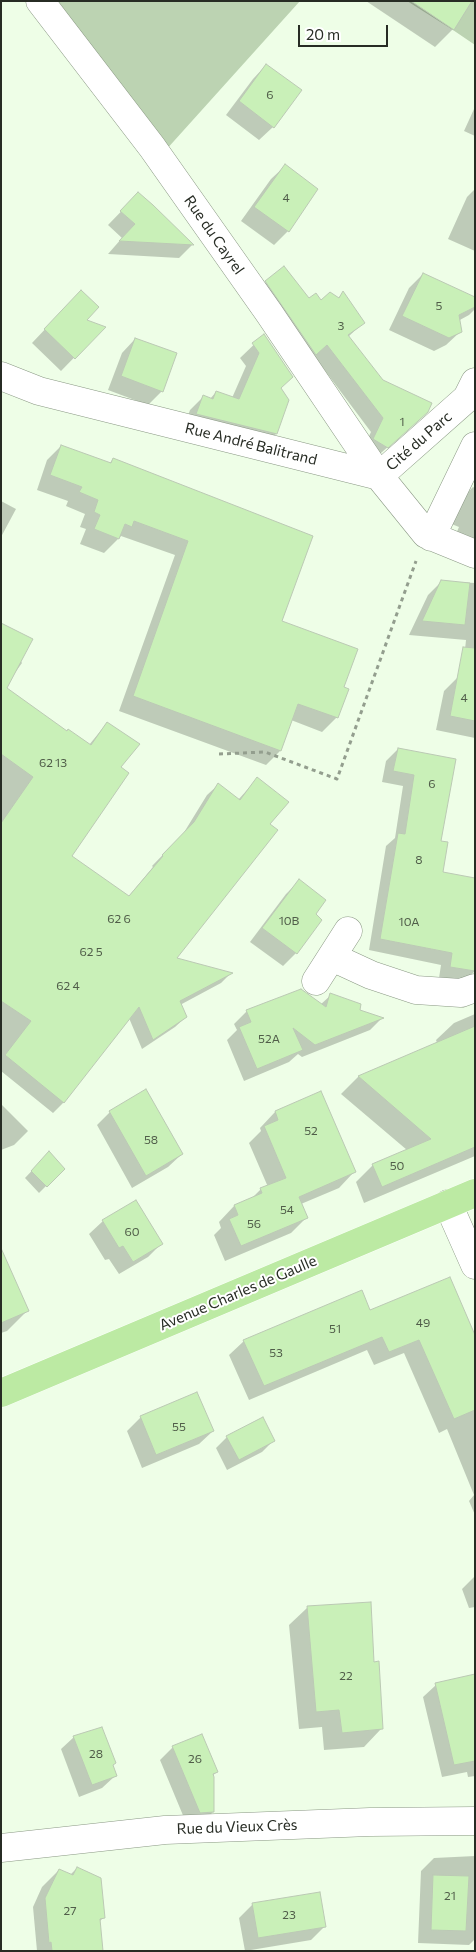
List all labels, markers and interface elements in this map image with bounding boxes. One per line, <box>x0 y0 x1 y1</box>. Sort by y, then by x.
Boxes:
scale bar <box>301 15 391 47</box>
text: 20 m <box>306 25 340 43</box>
house number: 6 <box>266 88 274 102</box>
house number: 4 <box>282 191 290 205</box>
street label: Rue du Cayrel <box>180 192 248 278</box>
house number: 5 <box>436 299 442 313</box>
house number: 3 <box>338 319 344 333</box>
street label: Cité du Parc <box>382 408 456 474</box>
house number: 1 <box>399 415 405 429</box>
street label: Rue André Balitrand <box>183 419 319 469</box>
house number: 4 <box>460 691 468 705</box>
house number: 62 13 <box>39 756 67 770</box>
house number: 6 <box>428 777 436 791</box>
house number: 8 <box>415 853 423 867</box>
house number: 62 6 <box>107 912 131 926</box>
house number: 10B <box>279 914 299 928</box>
house number: 10A <box>399 915 419 929</box>
house number: 62 5 <box>79 945 103 959</box>
house number: 62 4 <box>56 979 80 993</box>
house number: 52A <box>258 1032 280 1046</box>
house number: 52 <box>304 1124 318 1138</box>
house number: 58 <box>144 1133 158 1147</box>
house number: 50 <box>390 1159 404 1173</box>
house number: 54 <box>280 1203 294 1217</box>
house number: 56 <box>247 1217 261 1231</box>
house number: 60 <box>124 1225 140 1239</box>
street label: Avenue Charles de Gaulle <box>157 1252 319 1334</box>
house number: 49 <box>416 1316 430 1330</box>
house number: 51 <box>329 1322 341 1336</box>
house number: 53 <box>269 1346 283 1360</box>
house number: 55 <box>172 1420 186 1434</box>
house number: 22 <box>339 1669 353 1683</box>
house number: 28 <box>89 1747 103 1761</box>
house number: 26 <box>188 1752 202 1766</box>
street label: Rue du Vieux Crès <box>176 1816 298 1838</box>
house number: 21 <box>444 1889 456 1903</box>
house number: 27 <box>64 1904 76 1918</box>
house number: 23 <box>282 1908 296 1922</box>

